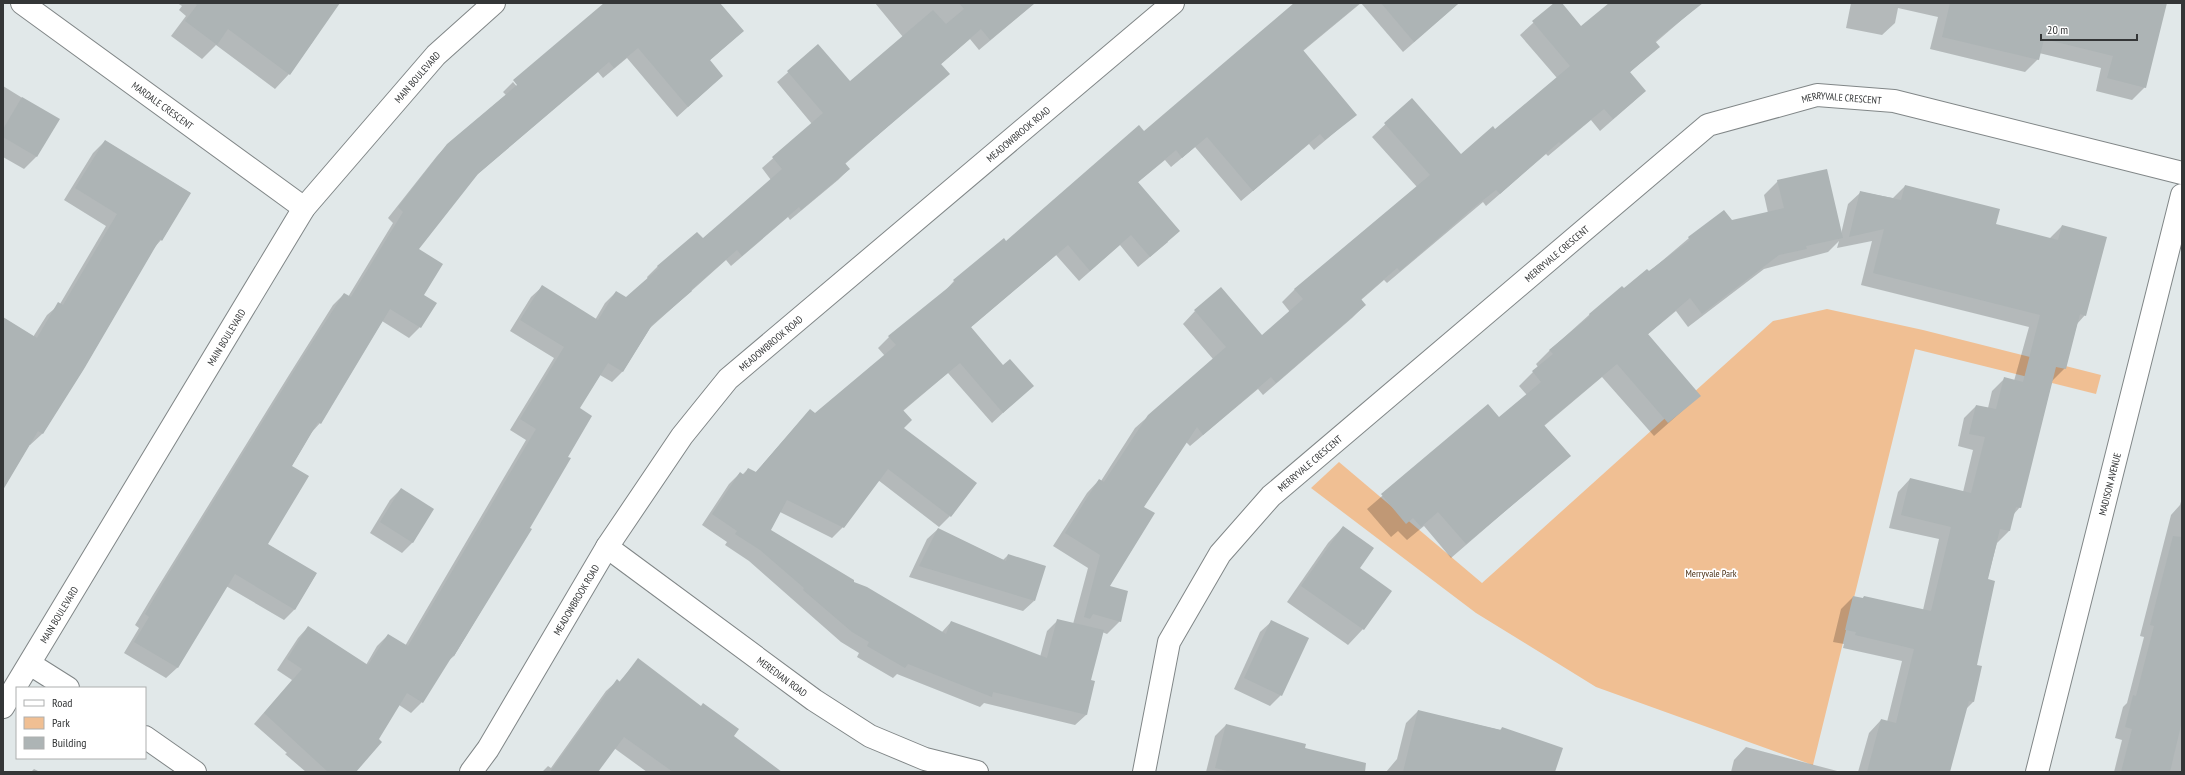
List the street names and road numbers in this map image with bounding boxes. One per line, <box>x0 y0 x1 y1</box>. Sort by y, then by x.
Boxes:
street label: MAIN BOULEVARD <box>392 48 443 106</box>
street label: MARDALE CRESCENT <box>129 79 196 133</box>
street label: MERRYVALE CRESCENT <box>1800 89 1882 107</box>
street label: MEADOWBROOK ROAD <box>984 104 1053 165</box>
street label: MERRYVALE CRESCENT <box>1522 223 1592 285</box>
street label: MAIN BOULEVARD <box>204 307 249 368</box>
street label: MEADOWBROOK ROAD <box>736 313 805 374</box>
street label: MERRYVALE CRESCENT <box>1275 432 1345 495</box>
street label: MADISON AVENUE <box>2096 451 2124 517</box>
street label: MEADOWBROOK ROAD <box>551 562 602 637</box>
street label: MAIN BOULEVARD <box>37 584 81 645</box>
street label: MEREDIAN ROAD <box>754 654 810 700</box>

